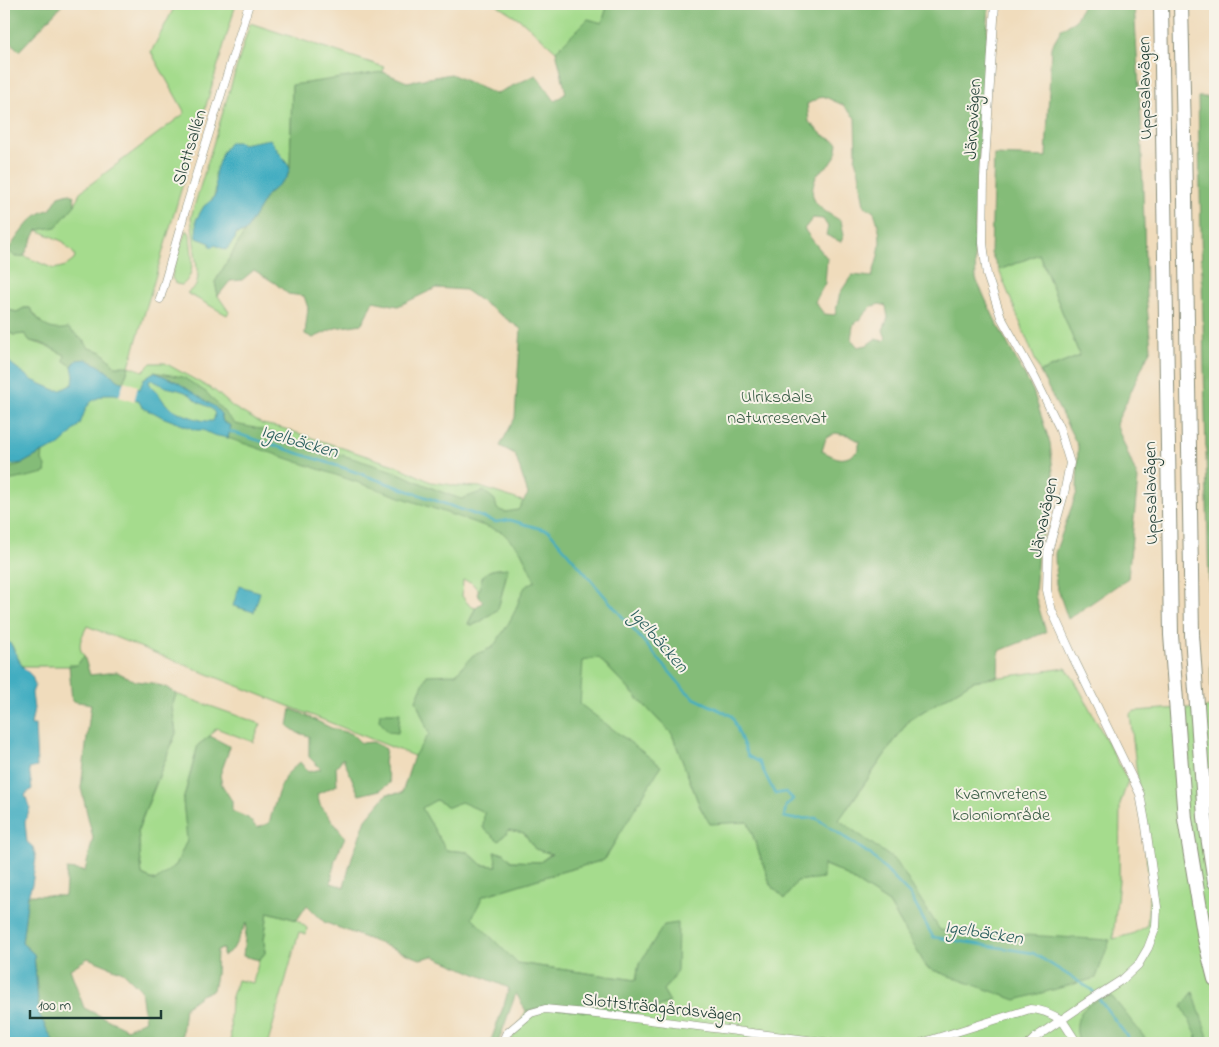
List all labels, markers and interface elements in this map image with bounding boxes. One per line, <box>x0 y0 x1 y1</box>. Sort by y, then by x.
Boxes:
street label: Uppsalavägen <box>1132 36 1161 140</box>
street label: Järvavägen <box>959 78 990 160</box>
street label: Slottsallén <box>167 106 215 189</box>
park label: Ulriksdals naturreservat <box>727 385 827 432</box>
water label: Igelbäcken <box>257 419 342 467</box>
street label: Uppsalavägen <box>1138 441 1167 545</box>
street label: Järvavägen <box>1024 475 1067 560</box>
water label: Igelbäcken <box>621 602 695 680</box>
park label: Kvarnvretens koloniområde <box>952 782 1051 829</box>
water label: Igelbäcken <box>942 914 1025 954</box>
scale bar <box>30 987 161 1019</box>
street label: Slottsträdgårdsvägen <box>581 988 743 1031</box>
text: 100 m <box>38 995 71 1017</box>

